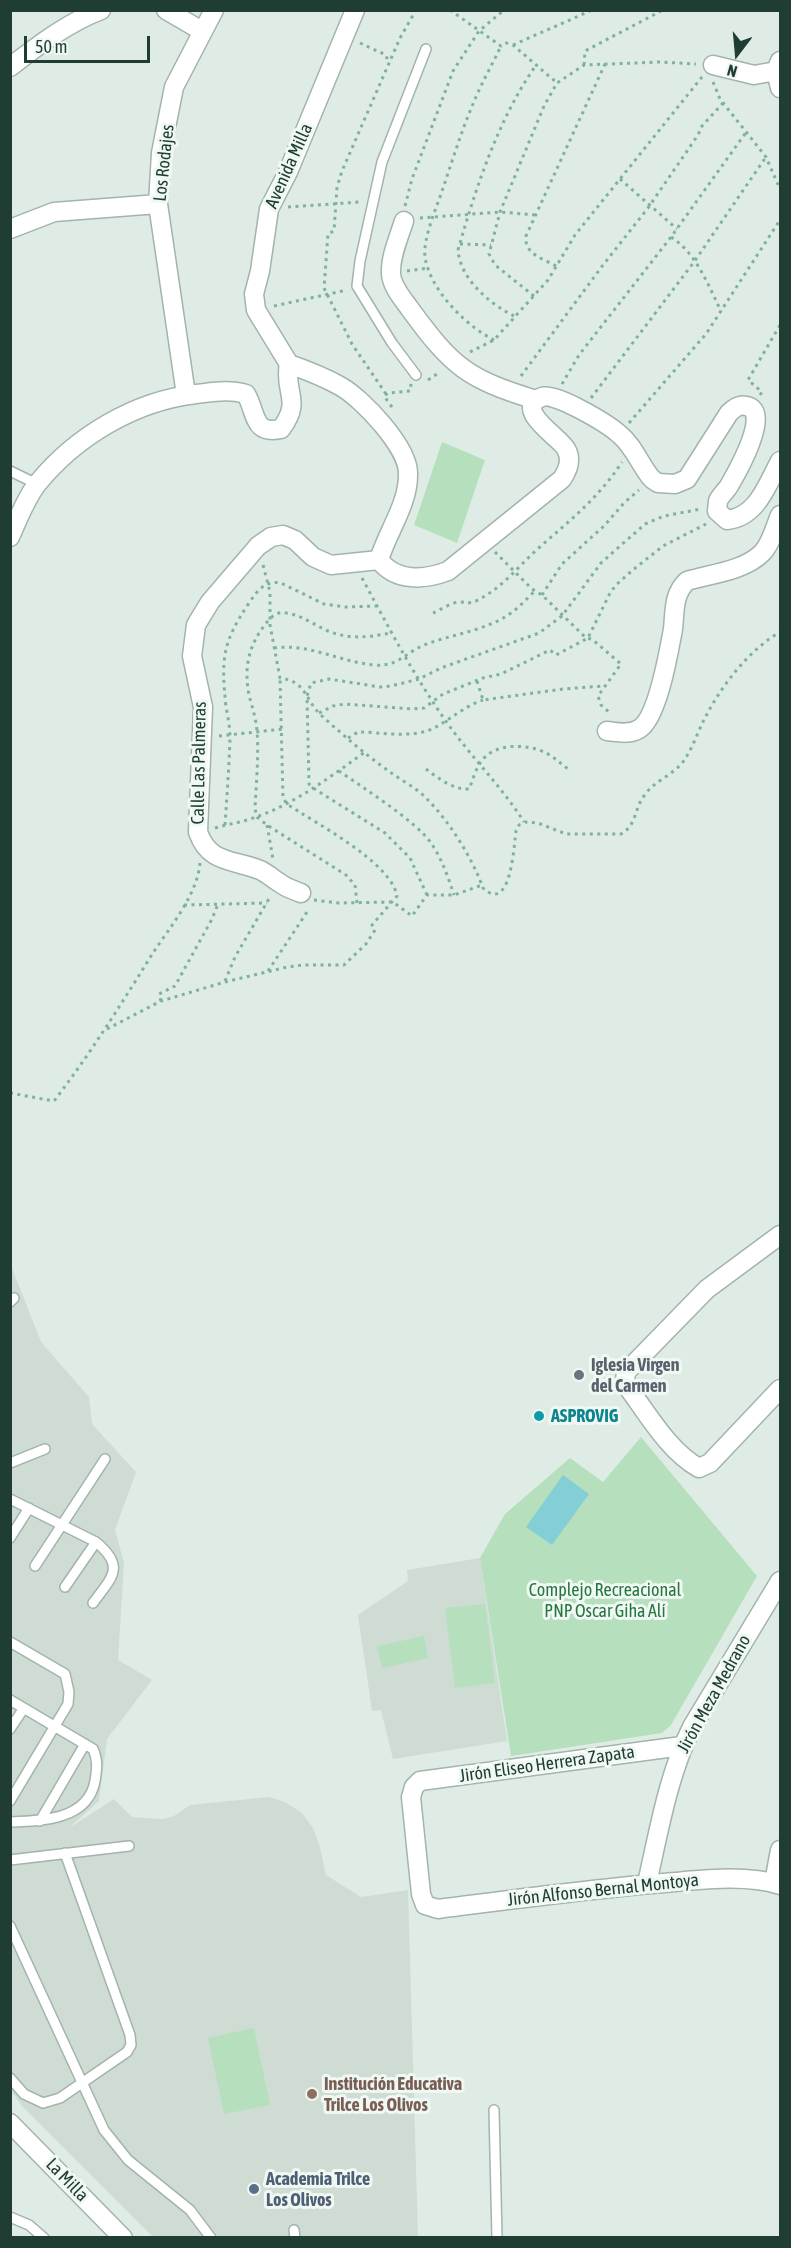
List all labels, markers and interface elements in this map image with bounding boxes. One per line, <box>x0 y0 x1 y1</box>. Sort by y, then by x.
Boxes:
scale bar <box>27 24 153 62</box>
north arrow <box>707 24 767 84</box>
text: 50 m <box>35 36 67 57</box>
text: N <box>725 61 739 81</box>
street label: Avenida Milla <box>261 120 317 212</box>
street label: Los Rodajes <box>149 123 179 203</box>
street label: Calle Las Palmeras <box>187 701 211 825</box>
place label: Iglesia Virgen del Carmen <box>591 1354 679 1396</box>
marker: Iglesia Virgen del Carmen <box>572 1368 586 1382</box>
place label: ASPROVIG <box>551 1405 618 1427</box>
marker: ASPROVIG <box>532 1409 546 1423</box>
park label: Complejo Recreacional PNP Oscar Giha Alí <box>529 1579 681 1622</box>
street label: Jirón Meza Medrano <box>673 1631 755 1757</box>
street label: Jirón Eliseo Herrera Zapata <box>458 1741 636 1787</box>
street label: Jirón Alfonso Bernal Montoya <box>506 1869 700 1911</box>
place label: Institución Educativa Trilce Los Olivos <box>324 2073 462 2116</box>
marker: Institución Educativa Trilce Los Olivos <box>305 2087 319 2101</box>
street label: La Milla <box>41 2154 93 2206</box>
place label: Academia Trilce Los Olivos <box>266 2168 370 2210</box>
marker: Academia Trilce Los Olivos <box>247 2182 261 2196</box>

